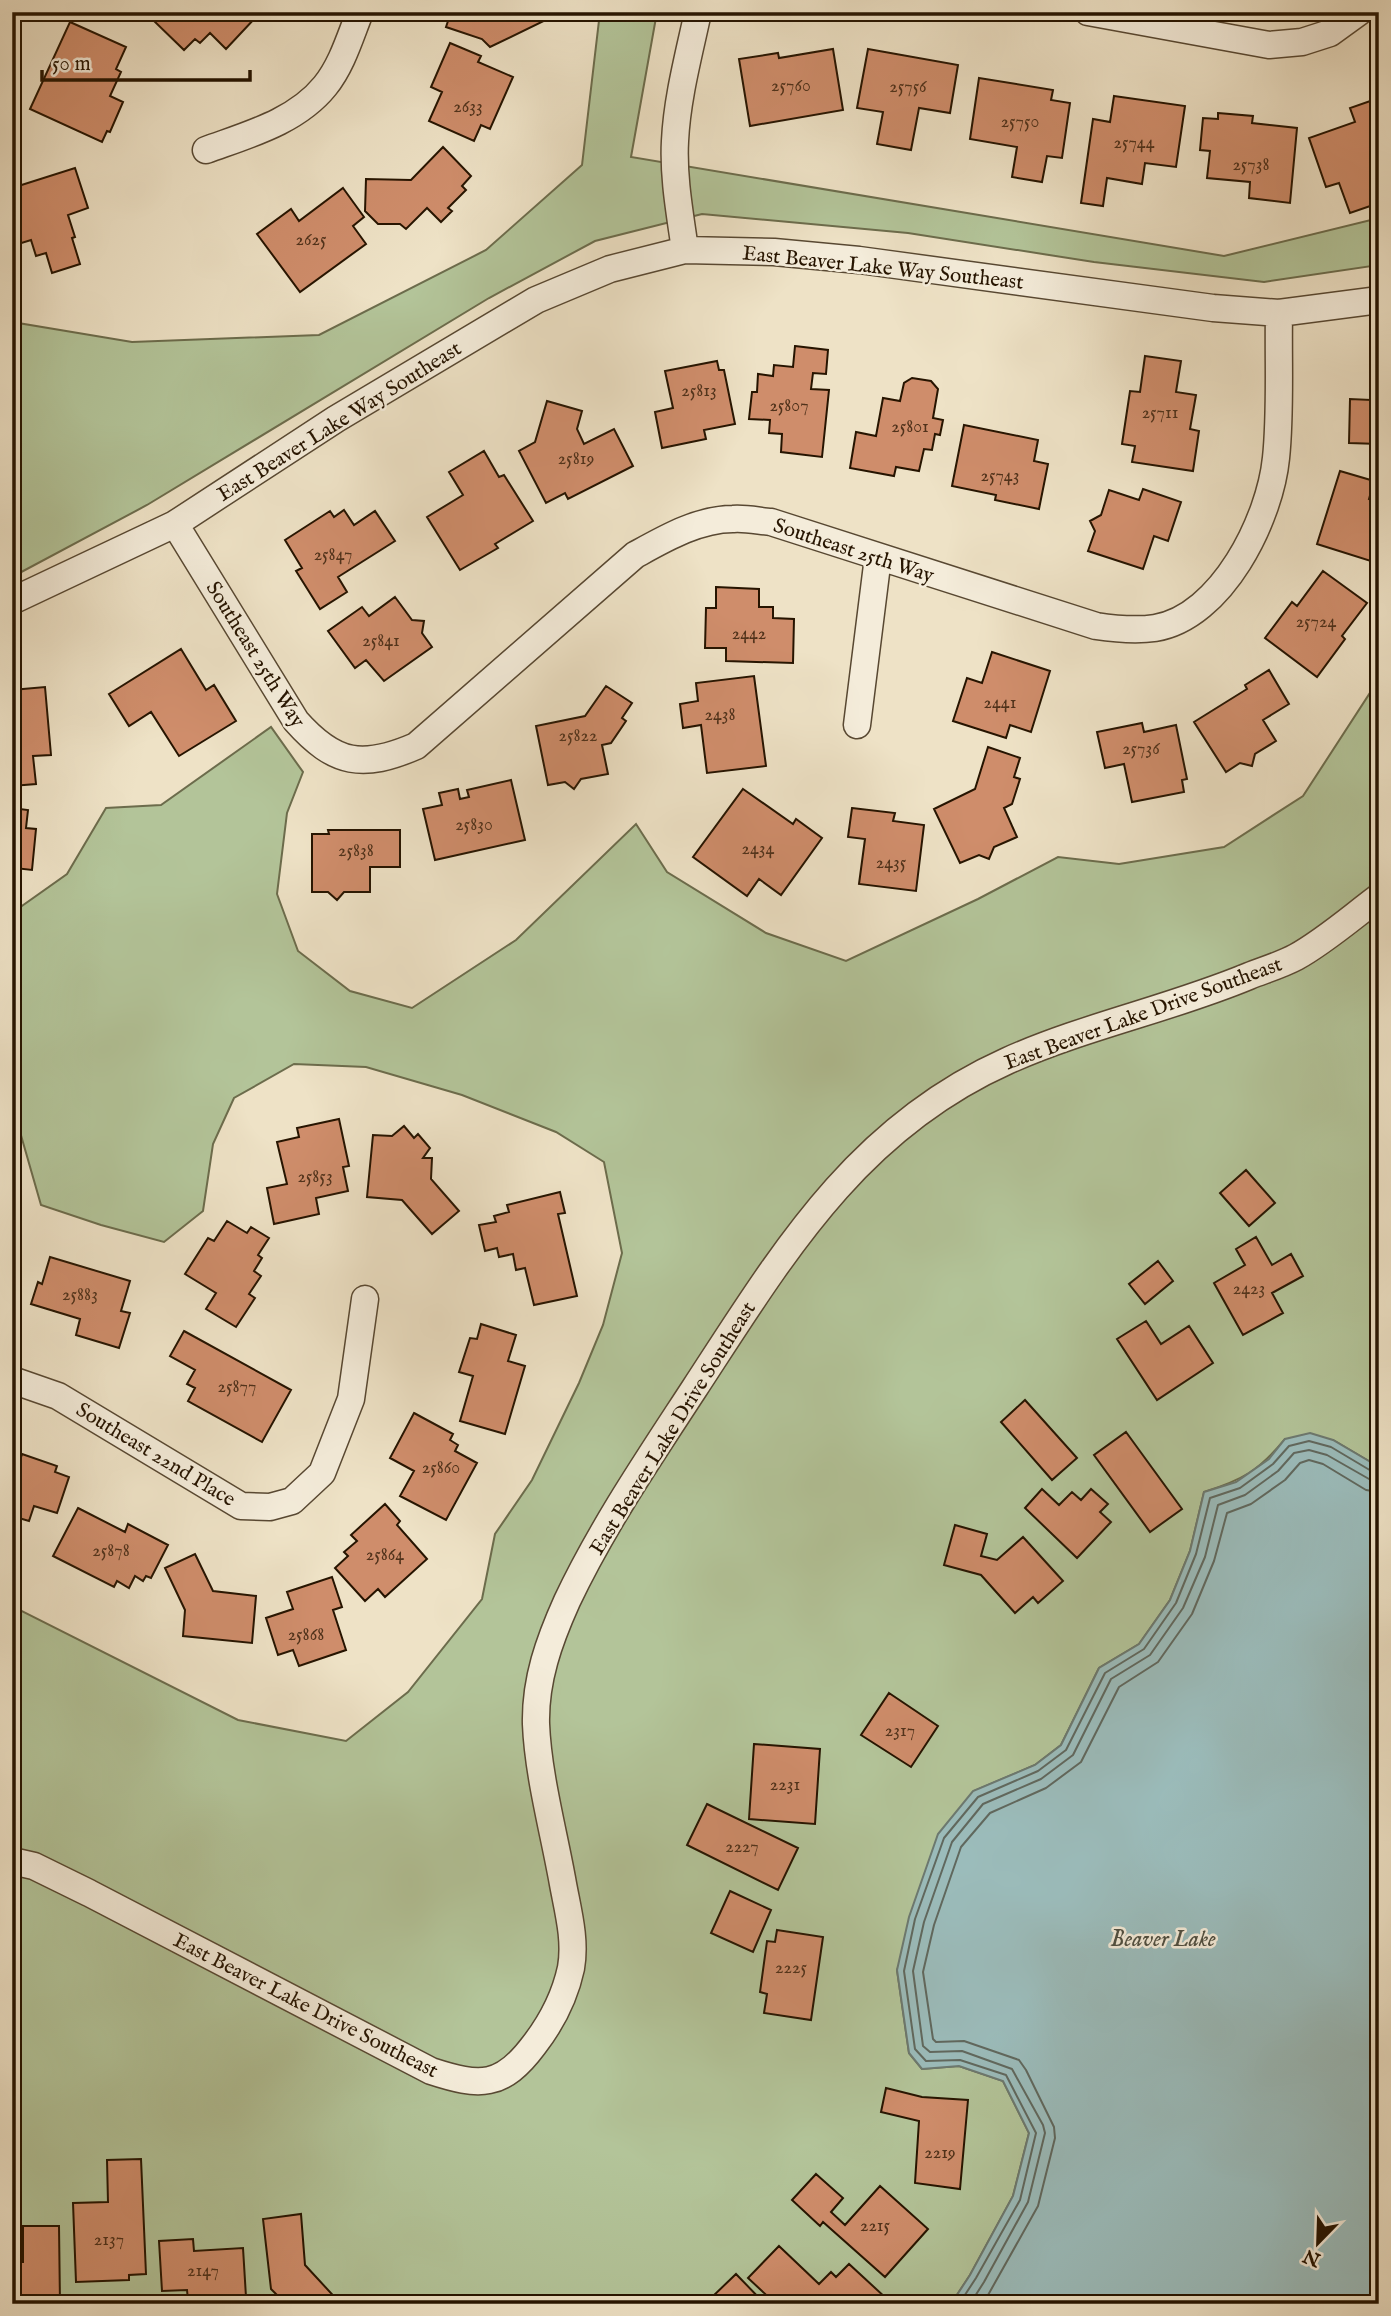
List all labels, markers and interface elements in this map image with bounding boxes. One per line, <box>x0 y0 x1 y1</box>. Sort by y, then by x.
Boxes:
scale bar <box>42 38 250 82</box>
text: 50 m <box>52 51 91 78</box>
house number: 25760 <box>771 75 811 98</box>
house number: 25756 <box>889 76 927 99</box>
house number: 2633 <box>453 96 483 119</box>
house number: 25750 <box>1001 111 1039 134</box>
house number: 25744 <box>1114 132 1155 155</box>
house number: 25738 <box>1232 154 1270 177</box>
house number: 2625 <box>296 229 327 252</box>
street label: East Beaver Lake Way Southeast <box>741 240 1025 297</box>
street label: East Beaver Lake Way Southeast <box>213 336 467 509</box>
house number: 25813 <box>681 380 717 403</box>
house number: 25807 <box>769 395 809 418</box>
house number: 25711 <box>1142 402 1178 425</box>
house number: 25801 <box>891 416 929 439</box>
house number: 25819 <box>558 448 594 471</box>
house number: 25743 <box>981 465 1019 488</box>
street label: Southeast 25th Way <box>770 513 938 590</box>
house number: 25847 <box>314 544 352 567</box>
street label: Southeast 25th Way <box>199 577 311 733</box>
house number: 25724 <box>1296 611 1336 634</box>
house number: 2442 <box>732 623 766 646</box>
house number: 25841 <box>362 630 400 653</box>
house number: 2441 <box>984 692 1016 715</box>
house number: 2438 <box>704 704 736 727</box>
house number: 25822 <box>559 725 597 748</box>
house number: 25736 <box>1122 738 1160 761</box>
house number: 25830 <box>455 814 493 837</box>
house number: 2434 <box>742 838 775 861</box>
house number: 25838 <box>338 840 374 863</box>
house number: 2435 <box>876 852 907 875</box>
street label: East Beaver Lake Drive Southeast <box>1001 952 1286 1077</box>
house number: 25853 <box>297 1166 333 1189</box>
house number: 2423 <box>1233 1278 1265 1301</box>
house number: 25883 <box>62 1284 98 1307</box>
street label: East Beaver Lake Drive Southeast <box>584 1297 763 1560</box>
house number: 25877 <box>218 1376 256 1399</box>
street label: Southeast 22nd Place <box>71 1397 240 1514</box>
house number: 25860 <box>422 1457 460 1480</box>
house number: 25878 <box>92 1540 130 1563</box>
house number: 25864 <box>366 1544 404 1567</box>
house number: 25868 <box>288 1624 324 1647</box>
house number: 2317 <box>885 1720 915 1743</box>
house number: 2231 <box>770 1774 800 1797</box>
house number: 2227 <box>725 1836 759 1859</box>
water label: Beaver Lake <box>1110 1925 1216 1954</box>
street label: East Beaver Lake Drive Southeast <box>168 1928 442 2085</box>
house number: 2225 <box>775 1957 807 1980</box>
house number: 2219 <box>924 2142 956 2165</box>
north arrow <box>1282 2208 1352 2278</box>
house number: 2215 <box>860 2215 891 2238</box>
house number: 2137 <box>94 2229 124 2252</box>
text: N <box>1299 2242 1325 2271</box>
house number: 2147 <box>187 2260 219 2283</box>

